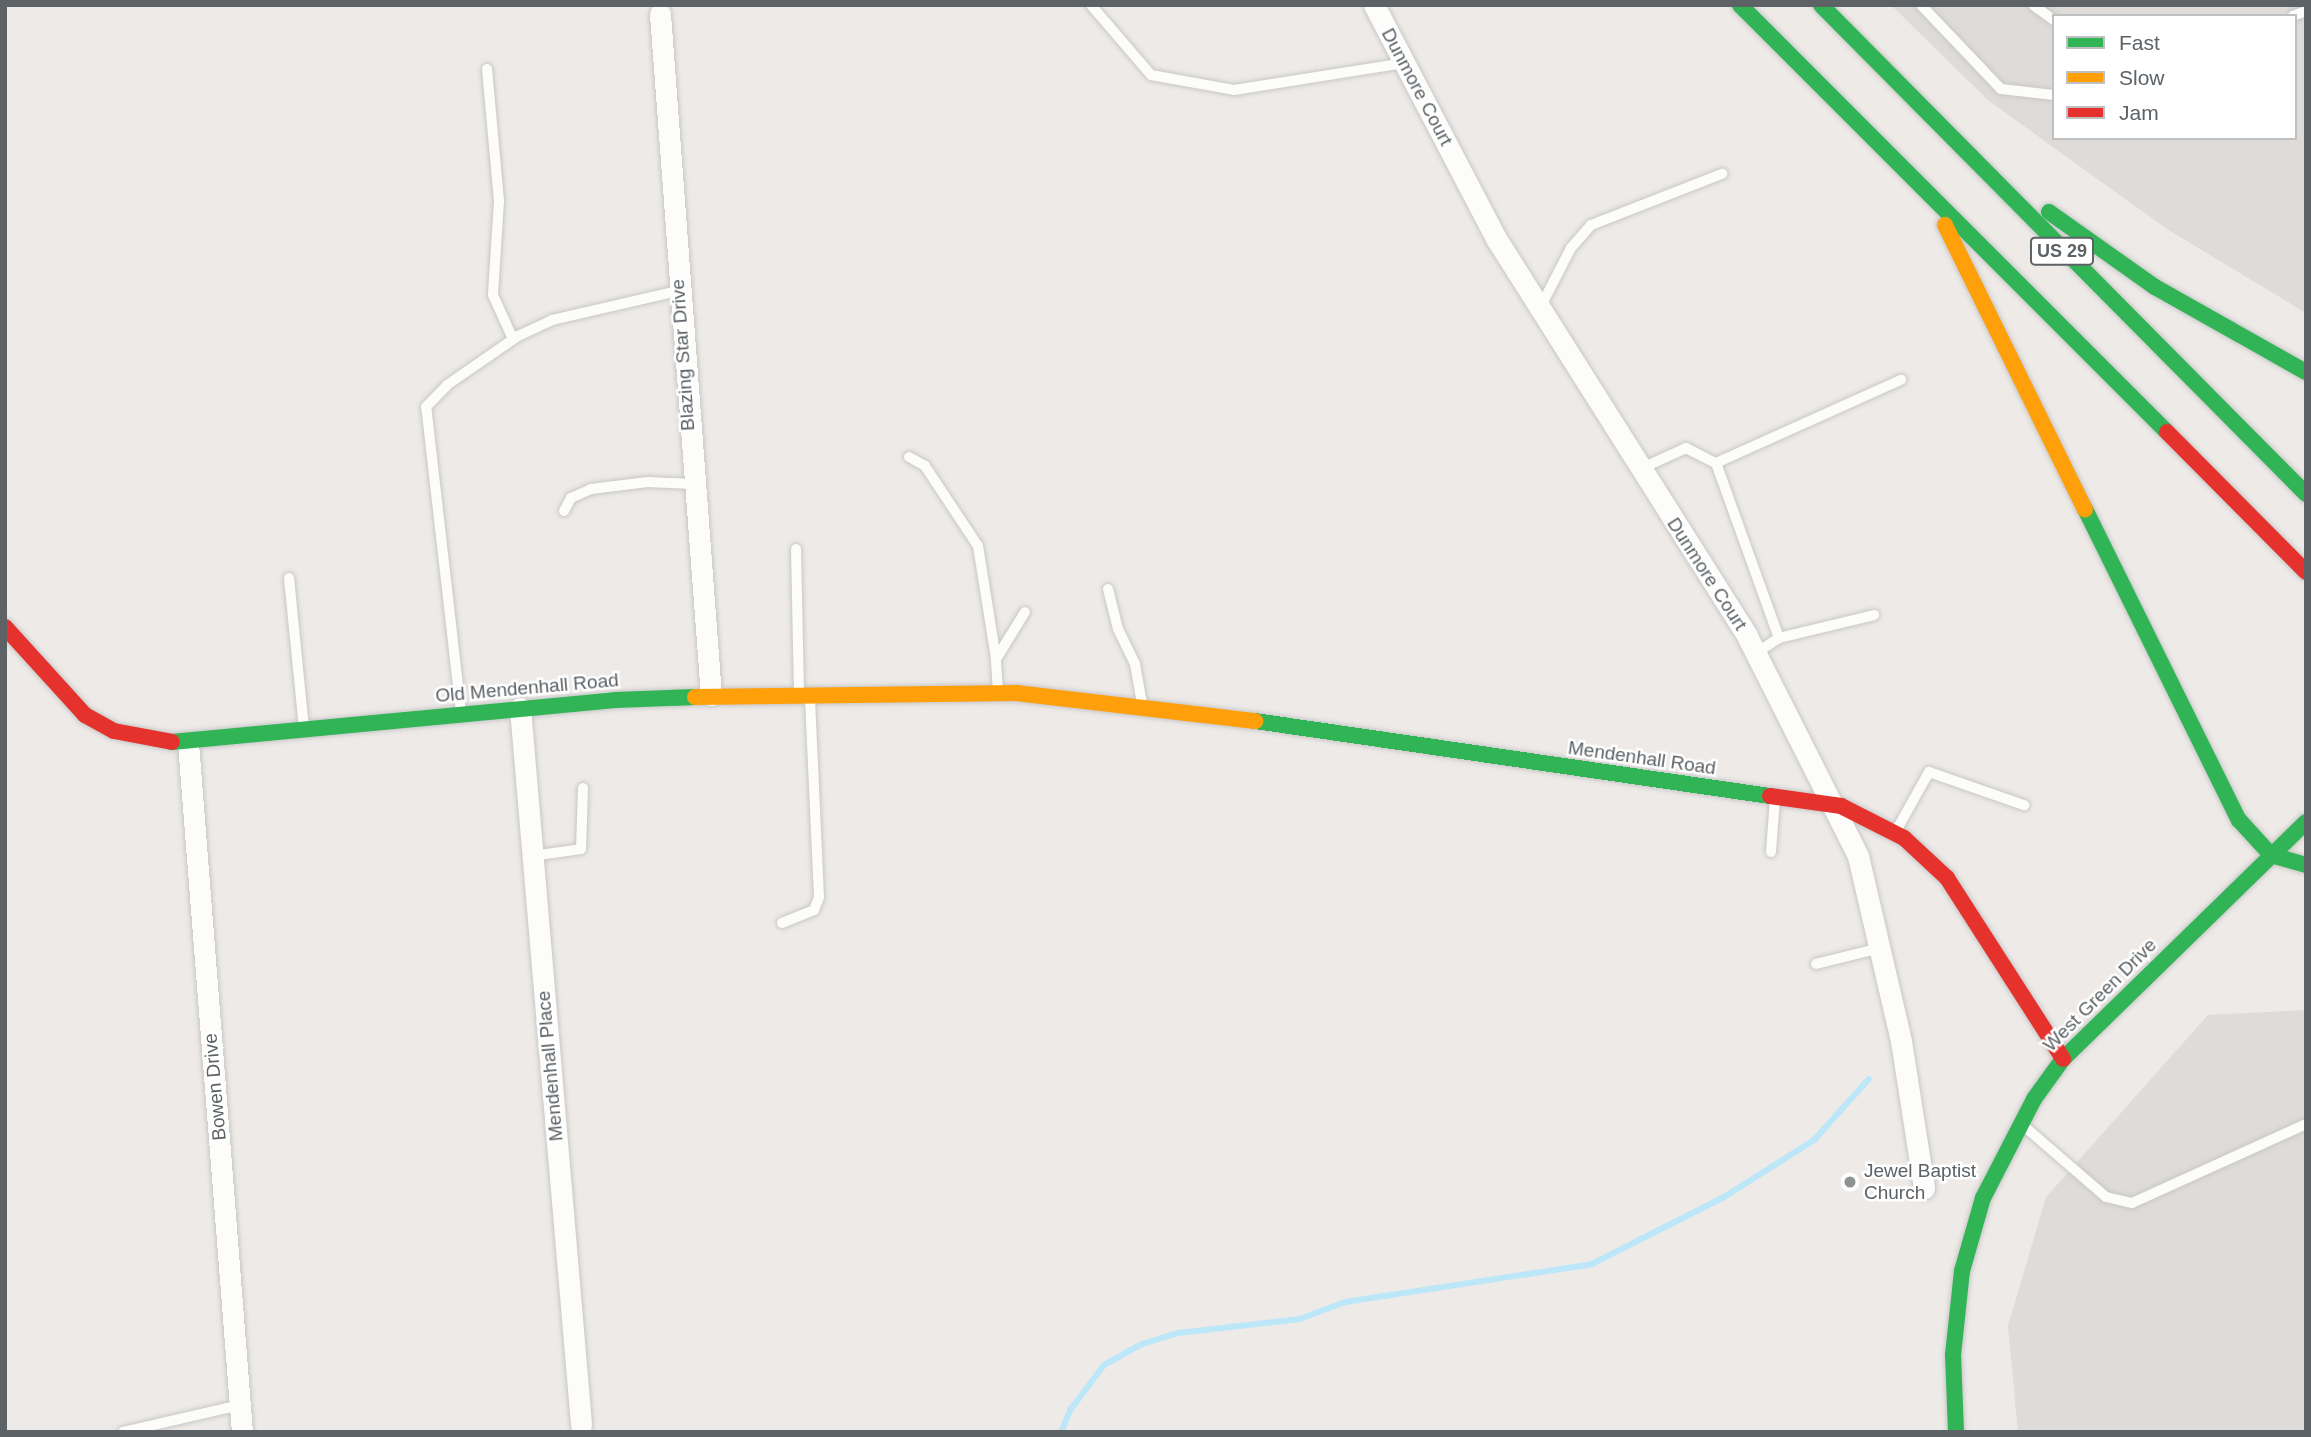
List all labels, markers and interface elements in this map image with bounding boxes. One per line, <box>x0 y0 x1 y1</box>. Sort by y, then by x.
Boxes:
legend <box>2052 14 2297 140</box>
street label: Dunmore Court <box>1376 24 1458 150</box>
text: Fast <box>2119 31 2160 54</box>
text: Slow <box>2119 66 2165 89</box>
text: Jam <box>2119 101 2159 124</box>
road number: US 29 <box>2029 236 2095 265</box>
street label: Blazing Star Drive <box>666 278 700 432</box>
street label: Dunmore Court <box>1662 513 1752 635</box>
street label: Old Mendenhall Road <box>434 669 620 707</box>
street label: Mendenhall Road <box>1567 736 1717 780</box>
street label: West Green Drive <box>2039 934 2161 1056</box>
street label: Mendenhall Place <box>532 990 568 1142</box>
street label: Bowen Drive <box>199 1032 231 1142</box>
place label: Jewel Baptist Church <box>1864 1160 1976 1204</box>
marker: Jewel Baptist Church <box>1842 1174 1858 1190</box>

